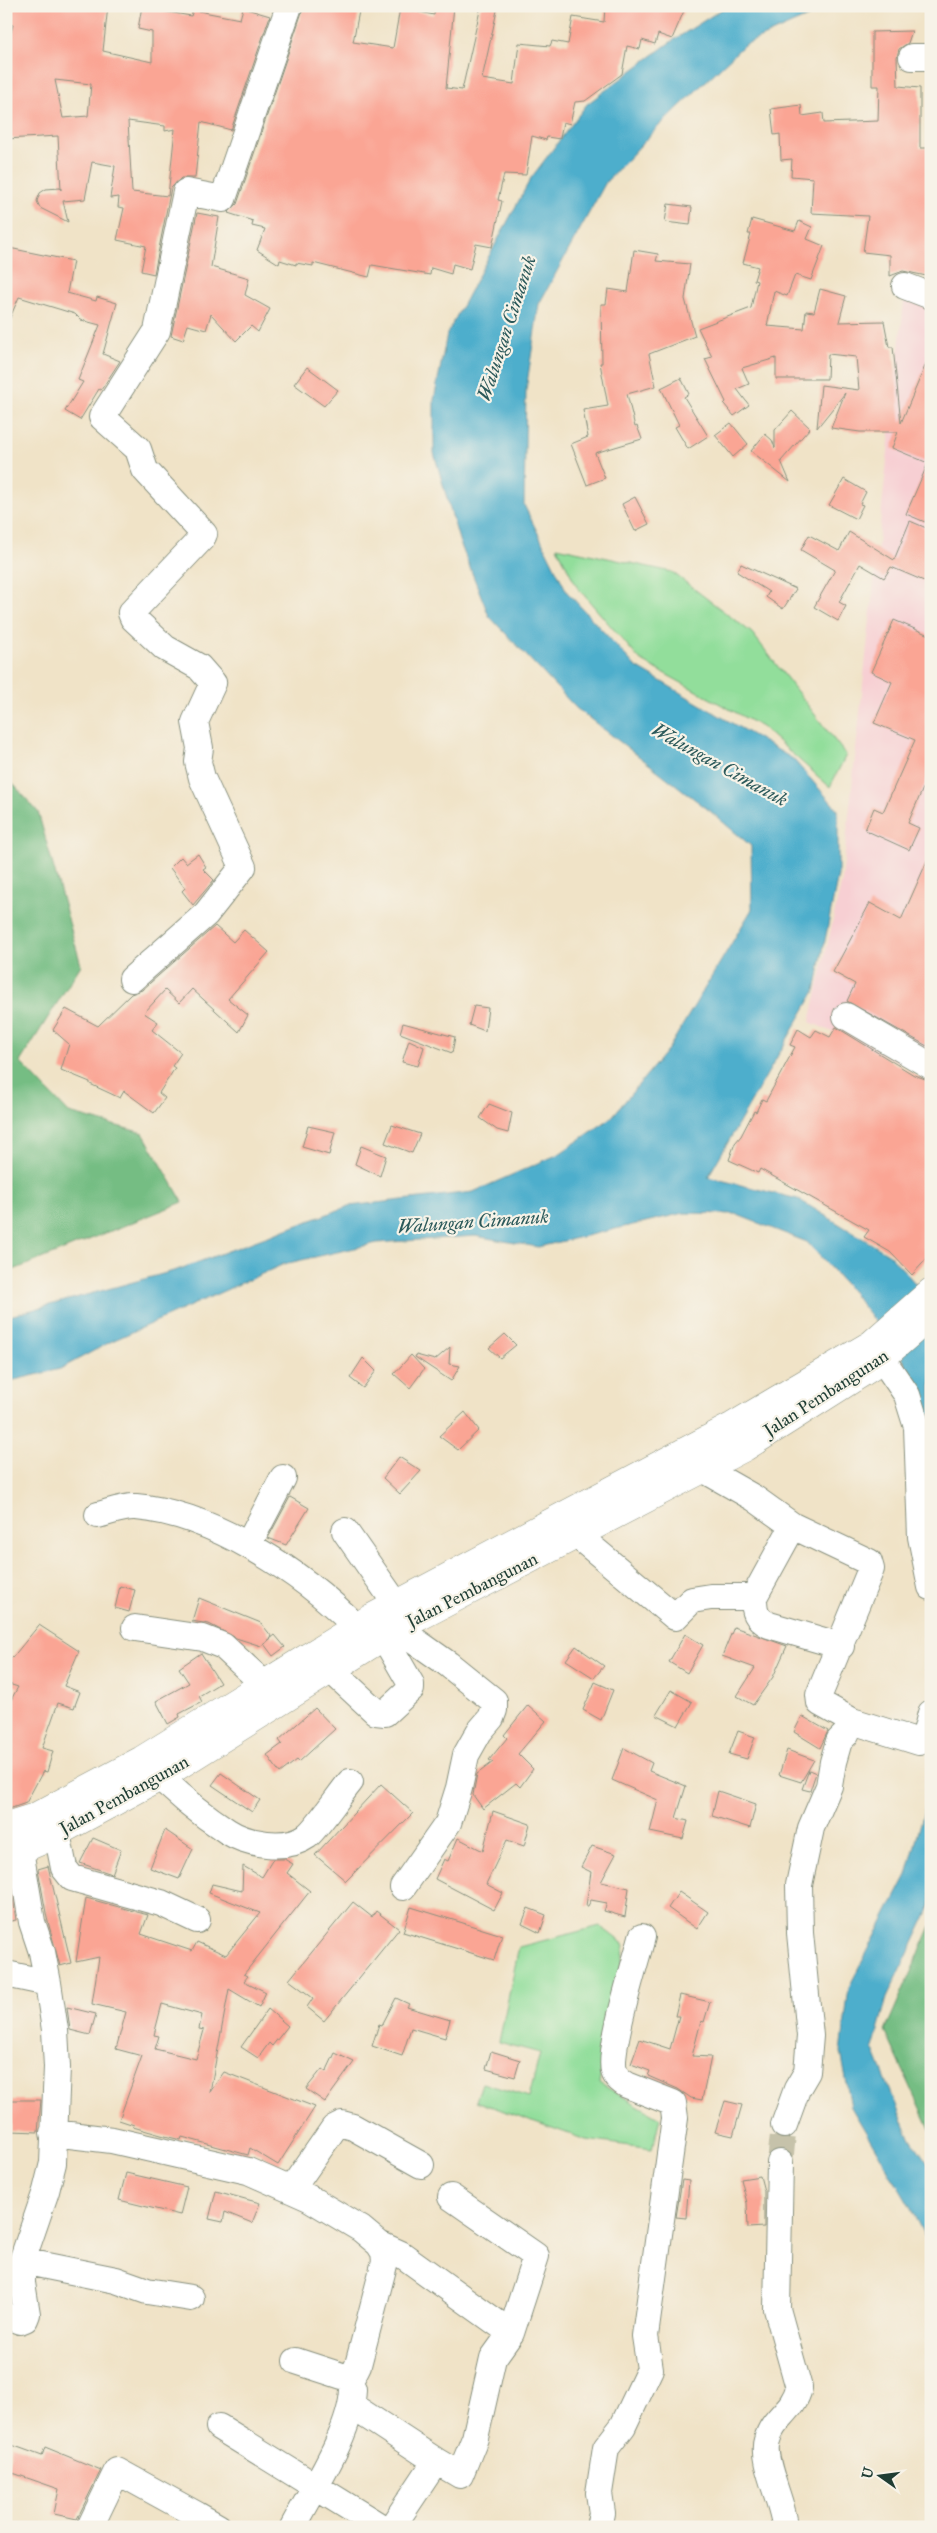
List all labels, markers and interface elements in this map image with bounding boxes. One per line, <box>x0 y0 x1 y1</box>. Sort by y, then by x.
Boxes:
water label: Walungan Cimanuk <box>472 252 541 404</box>
water label: Walungan Cimanuk <box>648 718 792 811</box>
water label: Walungan Cimanuk <box>397 1205 550 1238</box>
street label: Jalan Pembangunan <box>758 1344 893 1443</box>
street label: Jalan Pembangunan <box>401 1547 542 1634</box>
street label: Jalan Pembangunan <box>54 1750 193 1841</box>
north arrow <box>854 2450 904 2500</box>
text: U <box>858 2465 878 2480</box>

